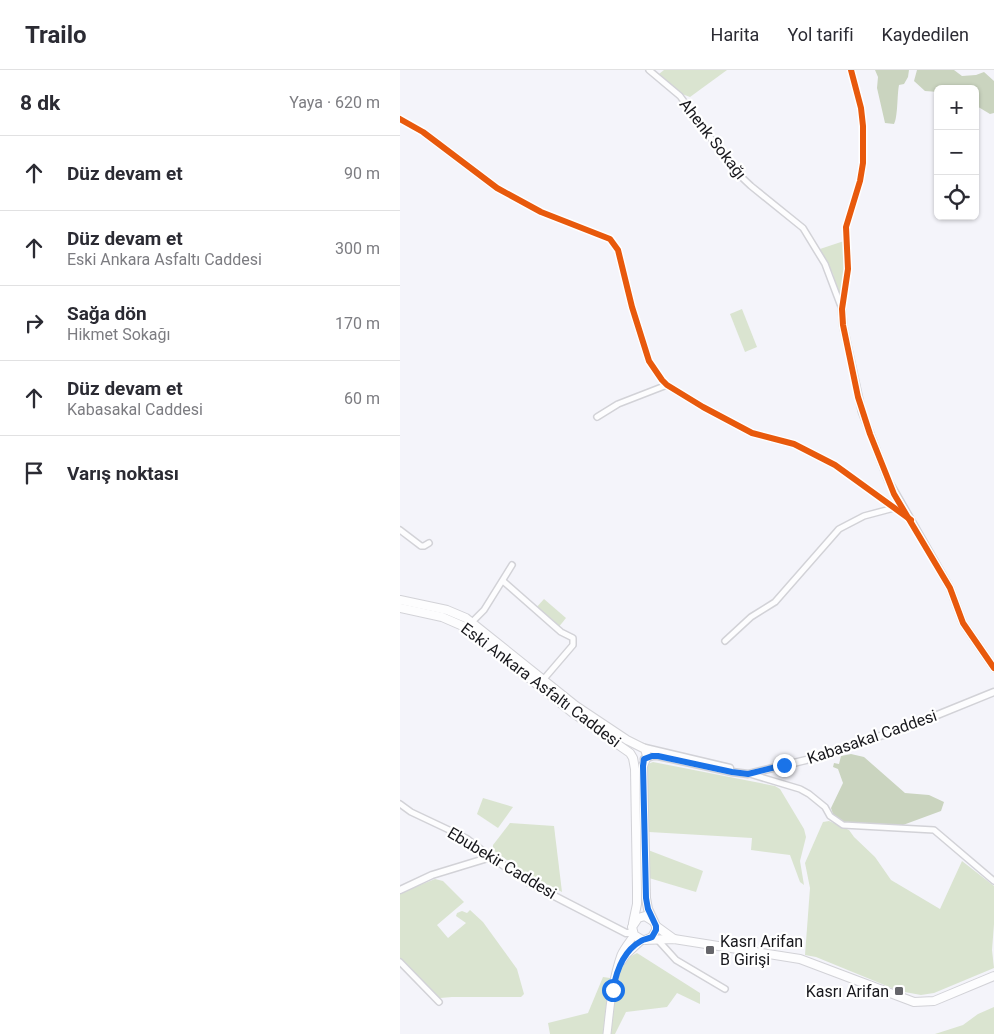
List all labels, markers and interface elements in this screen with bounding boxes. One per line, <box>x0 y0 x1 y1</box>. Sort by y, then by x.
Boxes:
text: Trailo <box>25 21 87 49</box>
text: Harita <box>711 24 759 45</box>
text: Yol tarifi <box>787 24 854 45</box>
text: Kaydedilen <box>882 24 969 45</box>
map controls <box>934 85 979 220</box>
button: + <box>934 85 979 130</box>
text: 8 dk <box>20 91 60 115</box>
text: Yaya · 620 m <box>289 93 380 112</box>
street label: Ahenk Sokağı <box>676 95 750 183</box>
button: − <box>934 130 979 175</box>
icon: ahead <box>20 159 48 187</box>
text: Düz devam et <box>67 162 183 185</box>
text: 90 m <box>344 164 380 183</box>
button: locate <box>934 175 979 220</box>
text: Düz devam et <box>67 227 183 250</box>
icon: ahead <box>20 234 48 262</box>
text: 300 m <box>335 239 380 258</box>
text: Eski Ankara Asfaltı Caddesi <box>67 250 262 269</box>
text: Sağa dön <box>67 302 147 325</box>
icon: right <box>20 309 48 337</box>
text: 170 m <box>335 314 380 333</box>
text: Hikmet Sokağı <box>67 325 171 344</box>
text: Düz devam et <box>67 377 183 400</box>
icon: ahead <box>20 384 48 412</box>
text: 60 m <box>344 389 380 408</box>
text: Kabasakal Caddesi <box>67 400 203 419</box>
icon: arrive <box>20 459 48 487</box>
text: Varış noktası <box>67 462 179 485</box>
street label: Eski Ankara Asfaltı Caddesi <box>457 619 625 751</box>
street label: Kabasakal Caddesi <box>805 706 939 768</box>
route end <box>773 754 796 777</box>
street label: Ebubekir Caddesi <box>444 823 560 903</box>
place label: Kasrı Arifan B Girişi <box>720 932 803 969</box>
marker: Kasrı Arifan B Girişi <box>704 944 716 956</box>
route start <box>602 979 625 1002</box>
place label: Kasrı Arifan <box>806 982 889 1001</box>
marker: Kasrı Arifan <box>893 985 905 997</box>

